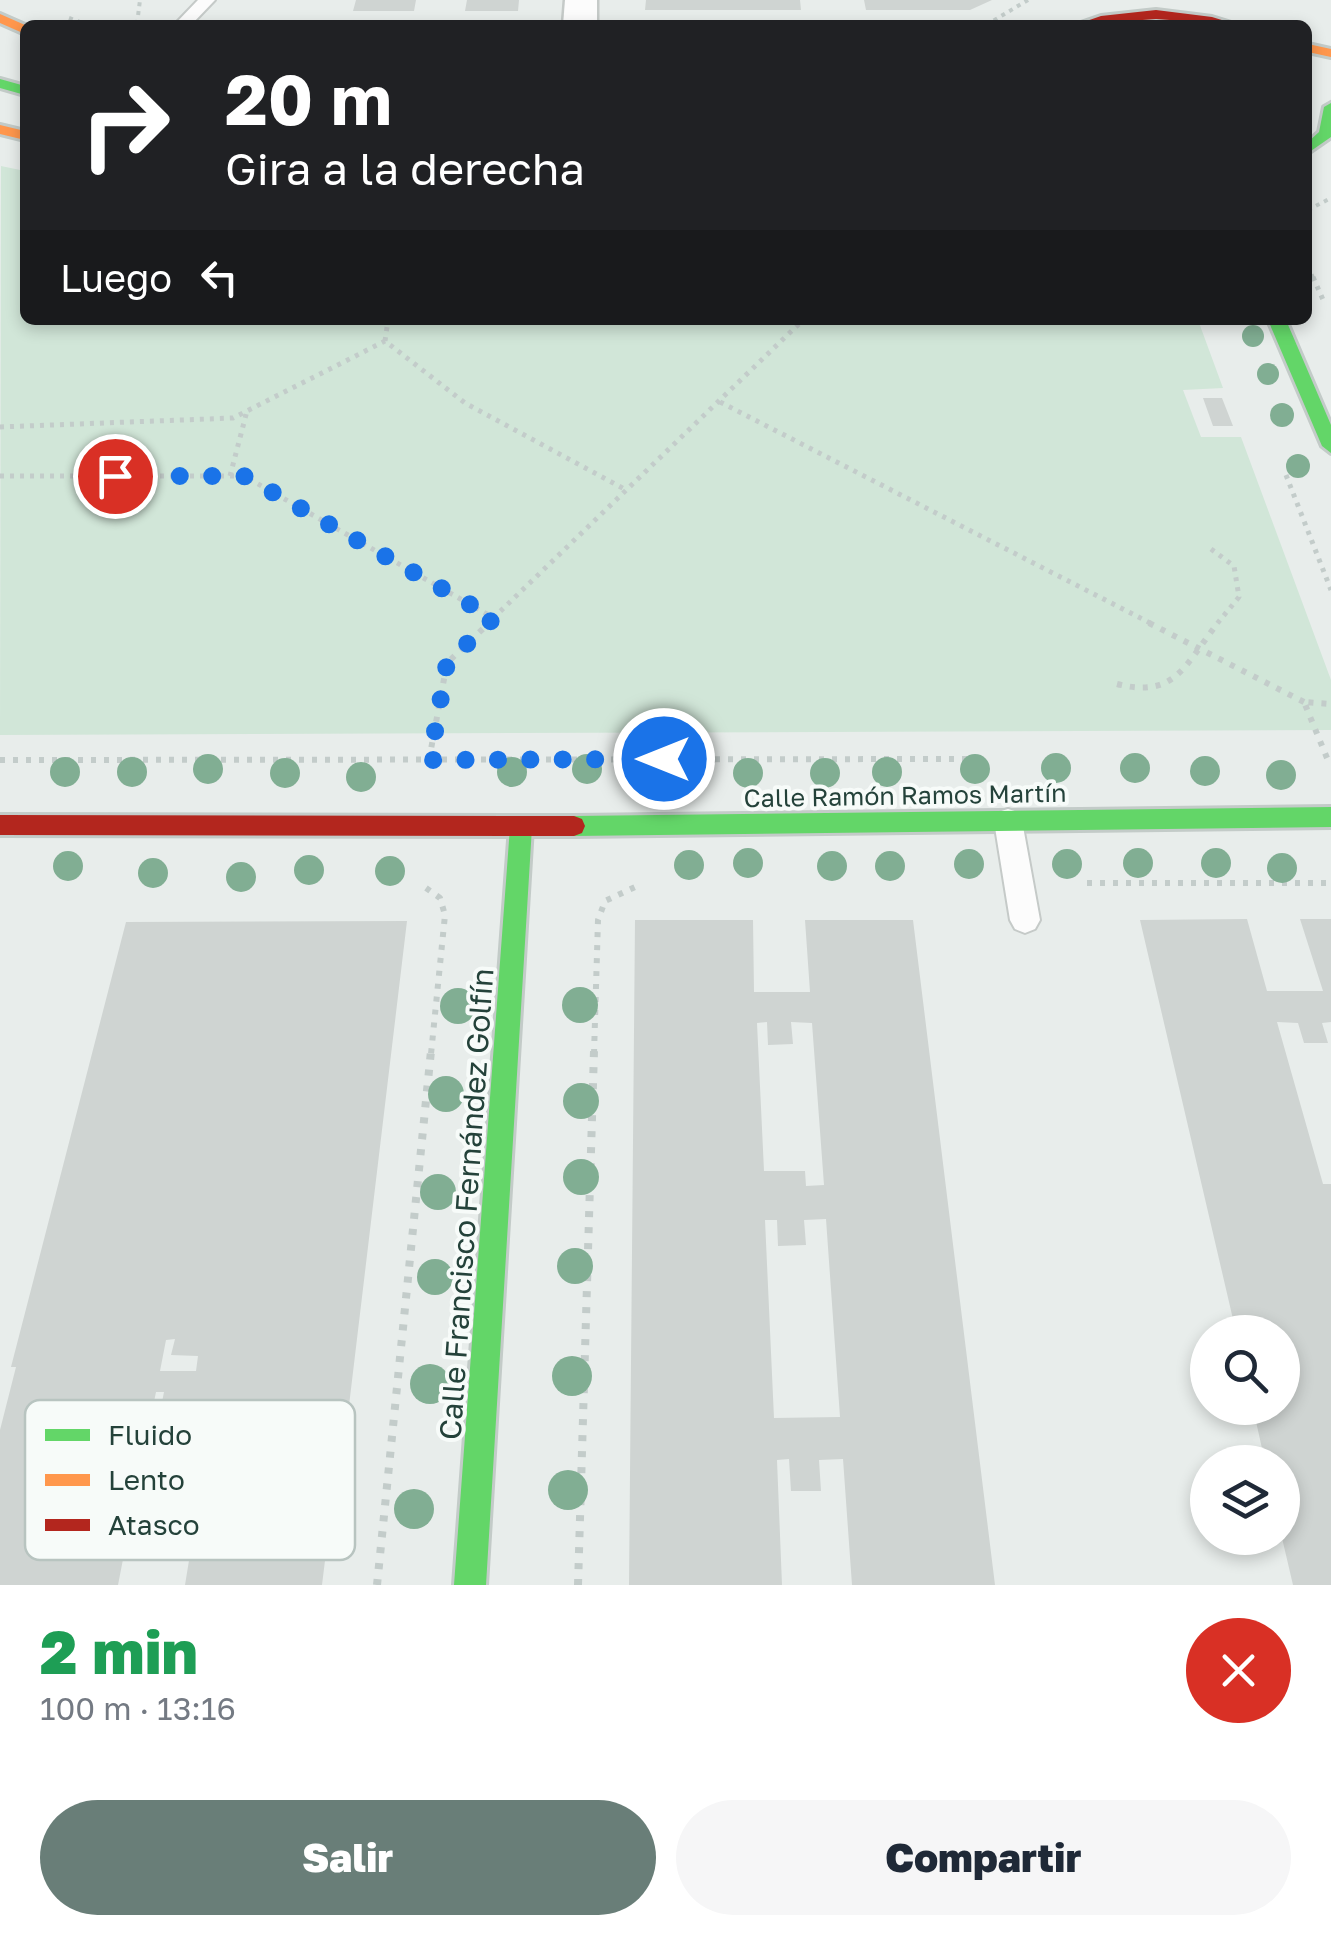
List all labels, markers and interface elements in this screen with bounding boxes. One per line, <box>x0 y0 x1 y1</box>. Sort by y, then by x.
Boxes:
text: 20 m <box>225 56 392 140</box>
icon: right <box>60 60 190 190</box>
text: Gira a la derecha <box>225 141 585 195</box>
icon: left <box>192 250 247 305</box>
text: Luego <box>60 255 172 300</box>
pin <box>73 434 158 519</box>
icon: arrive <box>88 449 143 504</box>
position arrow <box>612 707 716 811</box>
street label: Calle Ramón Ramos Martín <box>743 777 1067 813</box>
street label: Calle Francisco Fernández Golfín <box>432 967 500 1441</box>
map controls <box>1190 1315 1300 1555</box>
button: search <box>1190 1315 1300 1425</box>
legend <box>25 1400 355 1560</box>
text: Fluido <box>108 1418 192 1451</box>
button: layers <box>1190 1445 1300 1555</box>
text: Lento <box>108 1463 185 1496</box>
text: Atasco <box>108 1508 200 1541</box>
text: 2 min <box>40 1615 198 1687</box>
button: close <box>1186 1618 1291 1723</box>
text: 100 m · 13:16 <box>40 1689 236 1727</box>
button: Salir <box>40 1800 656 1915</box>
button: Compartir <box>676 1800 1291 1915</box>

